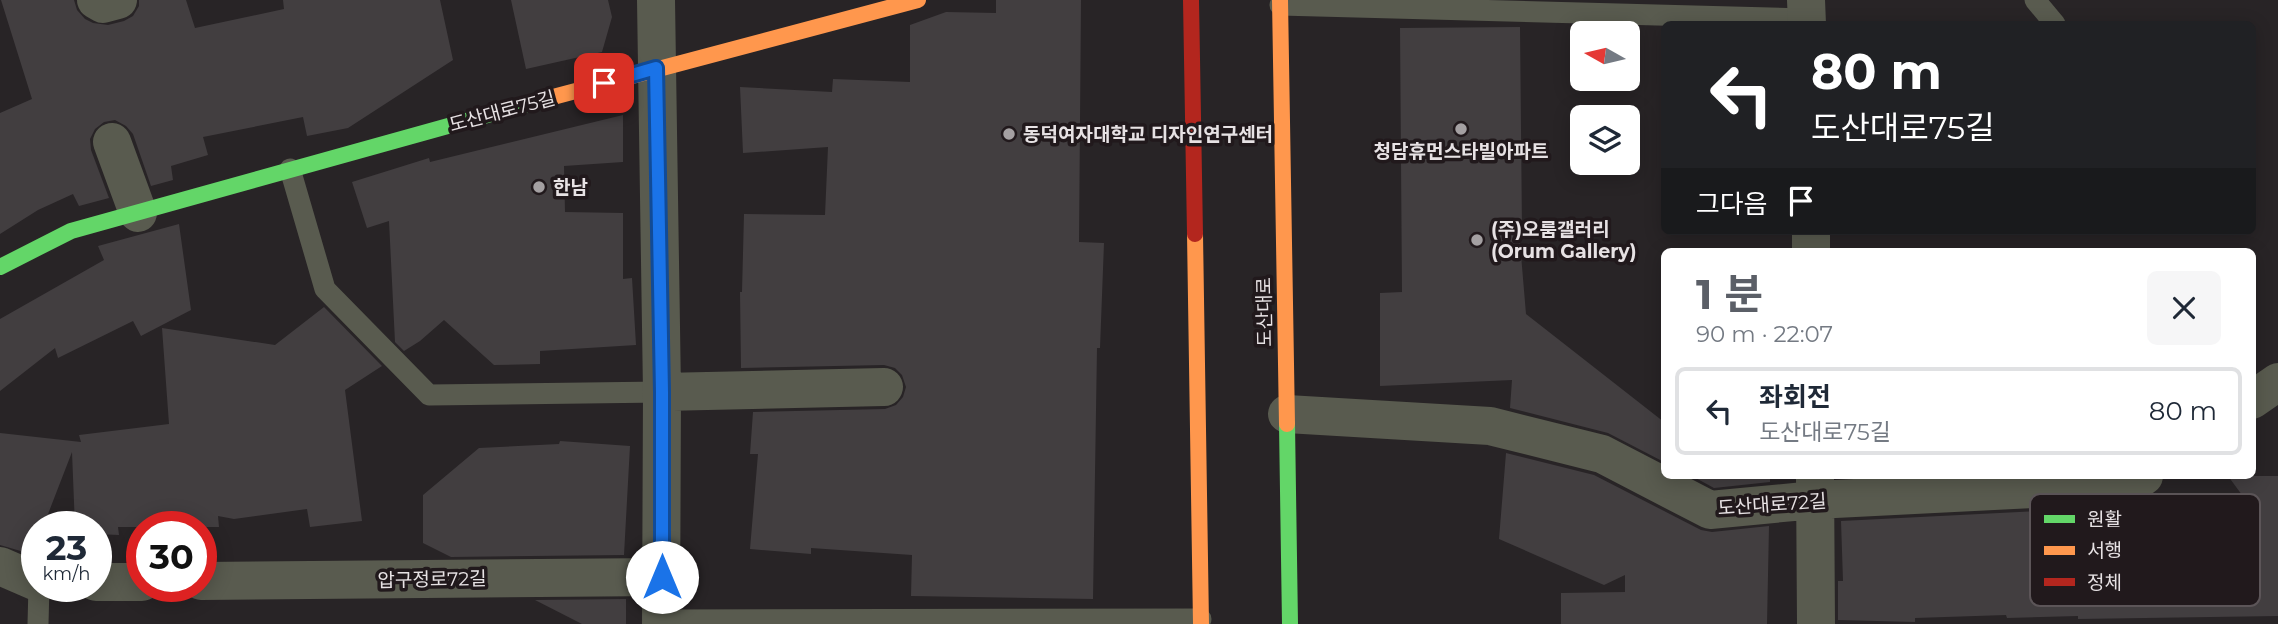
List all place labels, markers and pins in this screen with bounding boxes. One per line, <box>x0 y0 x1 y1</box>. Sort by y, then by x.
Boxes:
pin <box>574 53 634 113</box>
marker: 청담휴먼스타빌아파트 <box>1453 121 1469 137</box>
place label: 동덕여자대학교 디자인연구센터 <box>1023 123 1273 146</box>
marker: 동덕여자대학교 디자인연구센터 <box>1001 126 1017 142</box>
place label: 청담휴먼스타빌아파트 <box>1374 140 1548 163</box>
place label: 한남 <box>553 176 588 199</box>
marker: 한남 <box>531 179 547 195</box>
place label: (주)오룸갤러리 (Orum Gallery) <box>1491 218 1637 263</box>
marker: (주)오룸갤러리 (Orum Gallery) <box>1469 232 1485 248</box>

